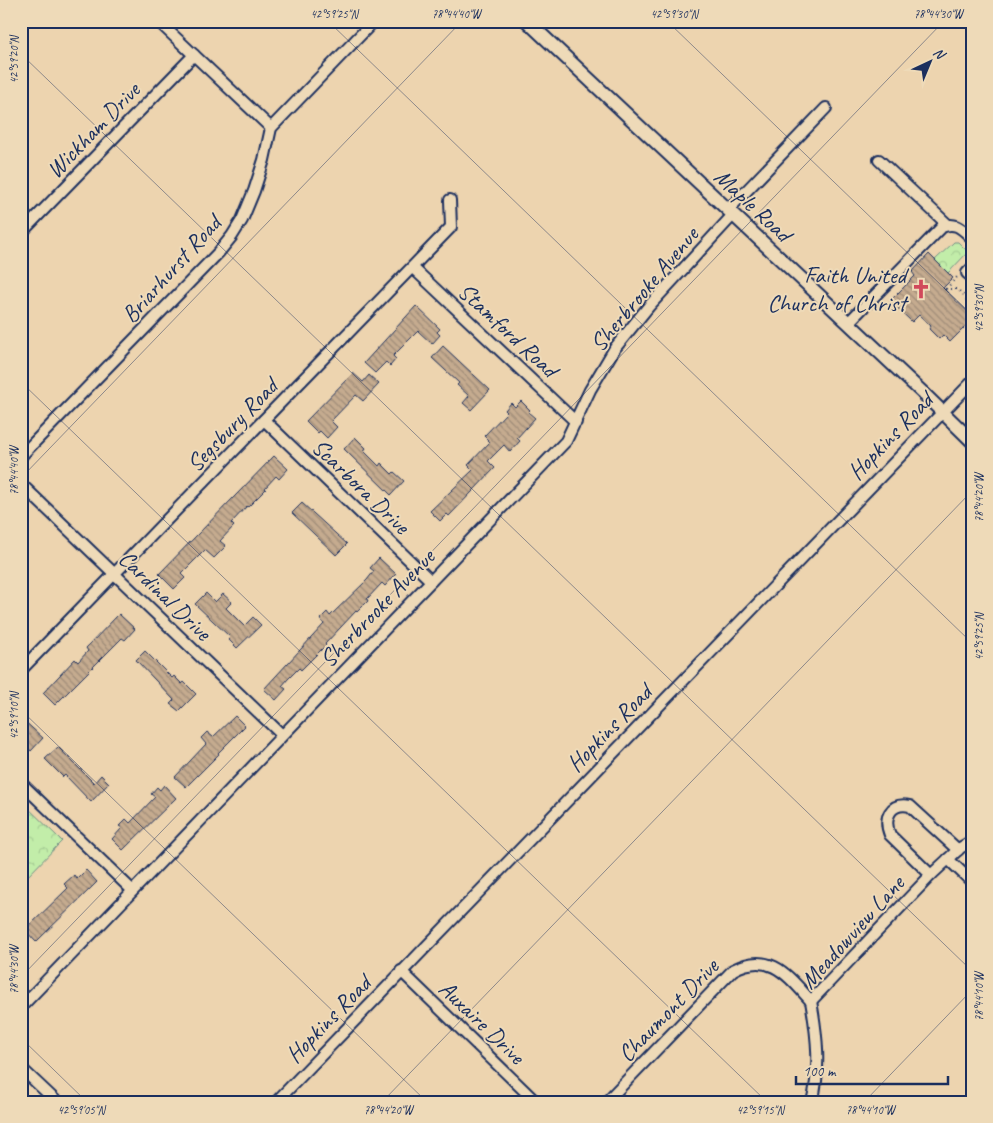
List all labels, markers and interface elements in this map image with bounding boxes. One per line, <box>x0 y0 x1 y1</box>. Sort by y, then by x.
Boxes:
text: 42°59'25"N <box>310 6 359 22</box>
text: 78°44'40"W <box>432 6 483 22</box>
text: 42°59'30"N <box>650 6 699 22</box>
text: 78°44'30"W <box>914 6 965 22</box>
text: 42°59'20"N <box>6 35 22 84</box>
north arrow <box>906 38 956 88</box>
text: N <box>930 44 949 64</box>
street label: Wickham Drive <box>40 74 148 184</box>
street label: Maple Road <box>708 162 801 251</box>
street label: Briarhurst Road <box>115 206 230 329</box>
street label: Sherbrooke Avenue <box>583 219 706 357</box>
place label: Faith United Church of Christ <box>767 260 910 318</box>
street label: Stamford Road <box>452 276 567 386</box>
church icon: Faith United Church of Christ <box>910 278 932 300</box>
text: 42°59'30"N <box>971 284 987 333</box>
street label: Segsbury Road <box>180 369 286 478</box>
street label: Hopkins Road <box>841 383 942 486</box>
street label: Scarbora Drive <box>306 432 418 542</box>
text: 78°44'40"W <box>6 444 22 495</box>
text: 78°44'20"W <box>971 471 987 522</box>
street label: Sherbrooke Avenue <box>313 541 443 674</box>
street label: Cardinal Drive <box>112 543 219 648</box>
text: 42°59'25"N <box>971 612 987 661</box>
street label: Hopkins Road <box>560 675 661 778</box>
text: 42°59'10"N <box>6 691 22 740</box>
street label: Meadowview Lane <box>793 868 912 995</box>
text: 78°44'30"W <box>6 943 22 994</box>
street label: Chaumont Drive <box>611 950 726 1068</box>
street label: Hopkins Road <box>279 966 380 1069</box>
text: 78°44'10"W <box>971 970 987 1021</box>
street label: Auxaire Drive <box>433 974 533 1072</box>
scale bar <box>796 1053 948 1085</box>
text: 100 m <box>803 1062 837 1081</box>
text: 42°59'05"N <box>57 1102 106 1118</box>
text: 78°44'20"W <box>364 1102 415 1118</box>
text: 42°59'15"N <box>736 1102 785 1118</box>
text: 78°44'10"W <box>846 1102 897 1118</box>

